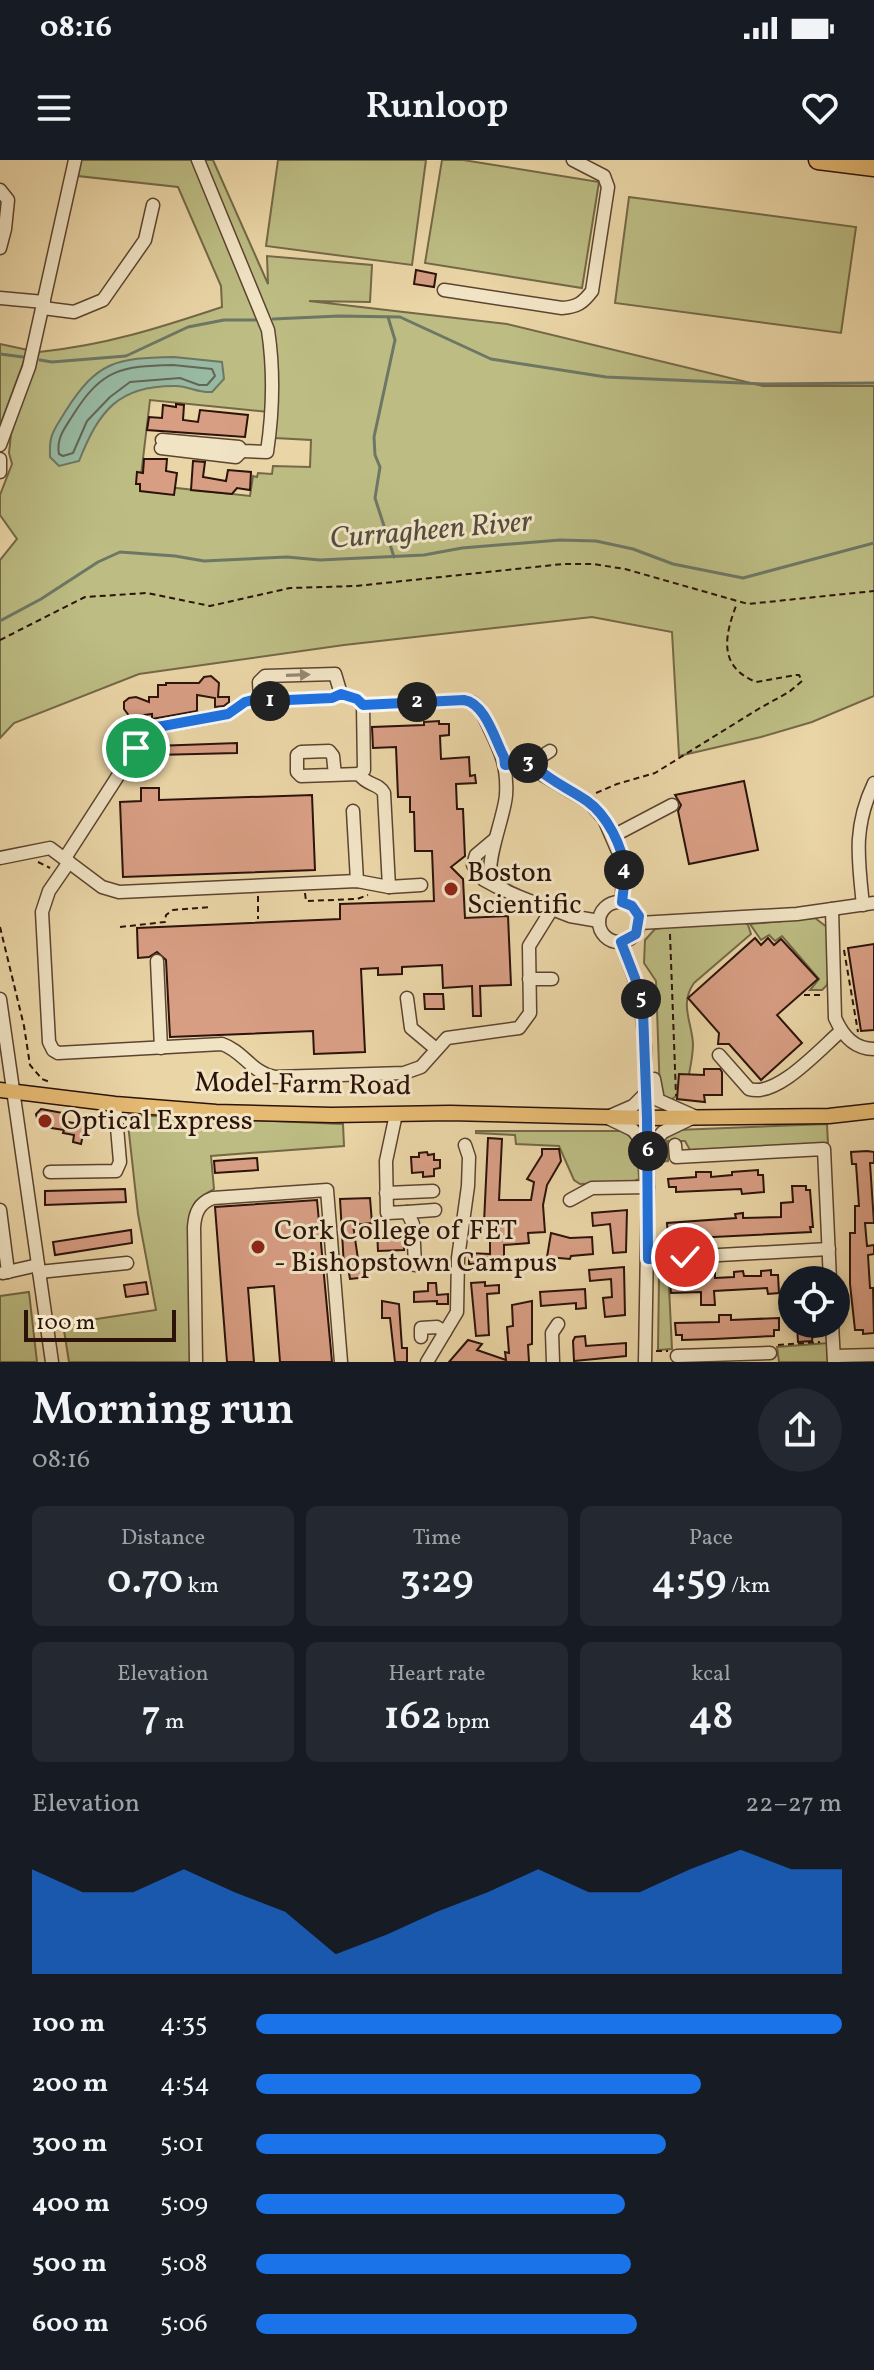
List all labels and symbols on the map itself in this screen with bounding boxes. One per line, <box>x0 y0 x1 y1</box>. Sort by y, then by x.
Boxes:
water label: Curragheen River <box>328 501 535 561</box>
one-way arrow <box>286 668 311 681</box>
pin: 1 <box>250 681 290 721</box>
pin: 2 <box>397 682 437 722</box>
pin <box>102 714 170 782</box>
pin: 3 <box>508 743 548 783</box>
pin: 4 <box>604 850 644 890</box>
place label: Boston Scientific <box>467 854 582 925</box>
marker: Boston Scientific <box>442 880 460 898</box>
pin: 5 <box>621 979 661 1019</box>
street label: Model Farm Road <box>194 1064 412 1106</box>
place label: Optical Express <box>61 1102 253 1141</box>
marker: Optical Express <box>36 1112 54 1130</box>
pin: 6 <box>628 1131 668 1171</box>
place label: Cork College of FET - Bishopstown Campus <box>274 1212 557 1283</box>
pin <box>651 1223 719 1291</box>
marker: Cork College of FET - Bishopstown Campus <box>249 1238 267 1256</box>
scale bar <box>24 1306 176 1342</box>

